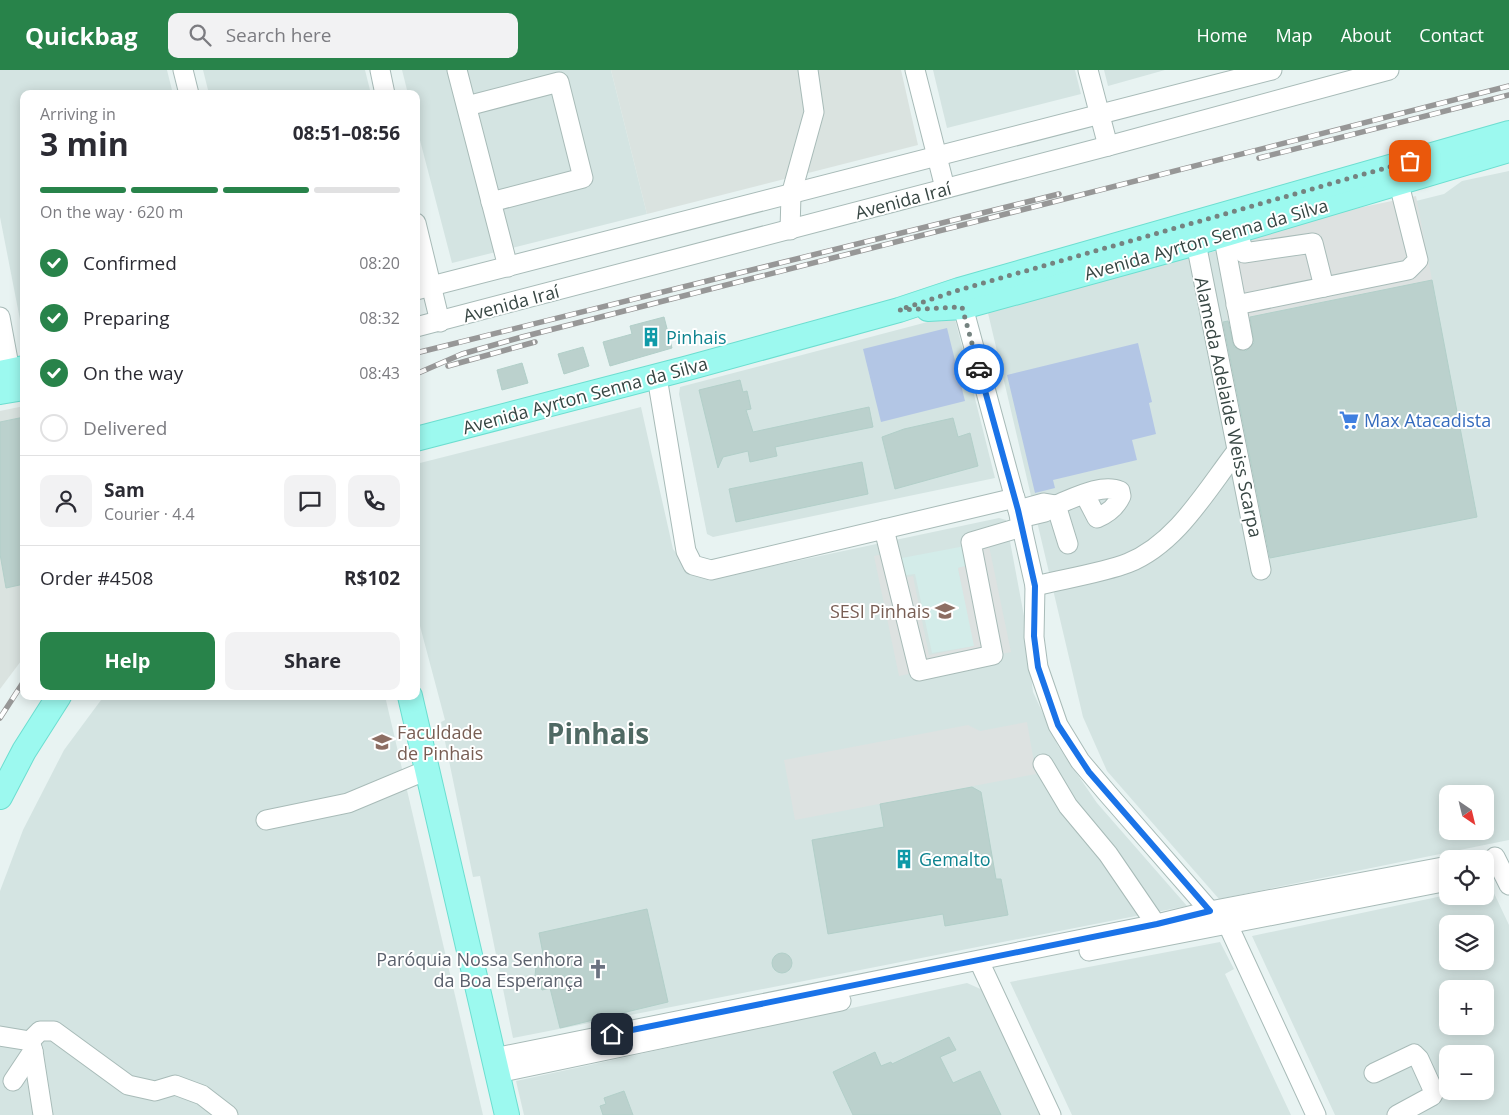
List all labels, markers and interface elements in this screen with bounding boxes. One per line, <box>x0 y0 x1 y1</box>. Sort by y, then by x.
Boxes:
search box <box>168 13 518 58</box>
text: Quickbag <box>25 19 138 52</box>
icon: search <box>186 21 214 49</box>
text: Search here <box>226 22 332 48</box>
text: Home <box>1197 23 1247 47</box>
text: Map <box>1275 23 1313 47</box>
text: About <box>1341 23 1391 47</box>
text: Contact <box>1419 23 1484 47</box>
text: Arriving in <box>40 103 116 125</box>
text: 08:51–08:56 <box>293 120 400 146</box>
text: 3 min <box>40 122 129 165</box>
pin <box>1389 140 1431 182</box>
icon: bag <box>1396 147 1424 175</box>
street label: Avenida Iraí <box>852 176 954 224</box>
street label: Avenida Ayrton Senna da Silva <box>1081 193 1331 285</box>
text: On the way · 620 m <box>40 201 183 223</box>
icon: check <box>40 249 68 277</box>
text: Confirmed <box>83 250 177 276</box>
text: 08:20 <box>359 252 400 274</box>
street label: Alameda Adelaide Weiss Scarpa <box>1190 275 1268 539</box>
street label: Avenida Iraí <box>460 279 562 327</box>
icon: check <box>40 304 68 332</box>
text: Preparing <box>83 305 170 331</box>
text: 08:32 <box>359 307 400 329</box>
place label: Pinhais <box>666 325 727 349</box>
building icon: Pinhais <box>640 326 662 348</box>
courier <box>954 344 1004 394</box>
street label: Avenida Ayrton Senna da Silva <box>460 351 710 439</box>
icon: car <box>965 355 993 383</box>
icon: check <box>40 359 68 387</box>
text: On the way <box>83 360 183 386</box>
text: 08:43 <box>359 362 400 384</box>
place label: Max Atacadista <box>1364 408 1491 432</box>
supermarket icon: Max Atacadista <box>1338 409 1360 431</box>
text: Delivered <box>83 415 167 441</box>
button: person <box>40 475 92 527</box>
button: chat <box>284 475 336 527</box>
button: phone <box>348 475 400 527</box>
text: Sam <box>104 477 145 503</box>
text: Courier · 4.4 <box>104 503 195 525</box>
text: Order #4508 <box>40 565 153 591</box>
text: R$102 <box>344 565 400 591</box>
place label: SESI Pinhais <box>830 599 930 623</box>
school or university icon: SESI Pinhais <box>934 600 956 622</box>
button: Help <box>40 632 215 690</box>
button: Share <box>225 632 400 690</box>
district label: Pinhais <box>547 714 649 752</box>
place label: Faculdade de Pinhais <box>397 720 483 765</box>
school or university icon: Faculdade de Pinhais <box>371 731 393 753</box>
north arrow <box>1439 785 1494 840</box>
map controls <box>1439 785 1494 1100</box>
place label: Gemalto <box>919 847 991 871</box>
building icon: Gemalto <box>893 848 915 870</box>
button: locate <box>1439 850 1494 905</box>
button: layers <box>1439 915 1494 970</box>
place label: Paróquia Nossa Senhora da Boa Esperança <box>376 947 583 992</box>
church icon: Paróquia Nossa Senhora da Boa Esperança <box>587 958 609 980</box>
button: + <box>1439 980 1494 1035</box>
pin <box>591 1013 633 1055</box>
icon: home <box>598 1020 626 1048</box>
button: − <box>1439 1045 1494 1100</box>

